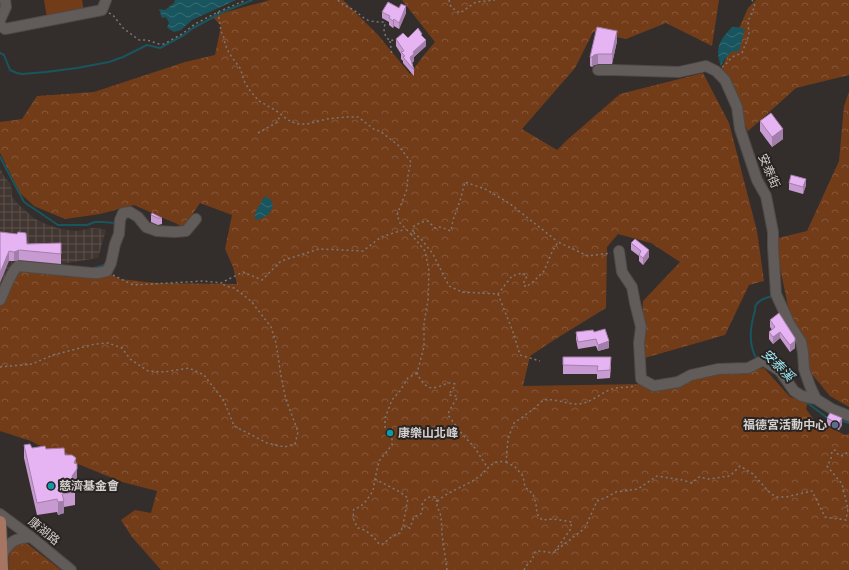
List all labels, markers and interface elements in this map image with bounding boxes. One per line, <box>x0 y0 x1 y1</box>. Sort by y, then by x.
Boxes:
street label: 安泰街 <box>755 151 783 191</box>
water label: 安泰溪 <box>758 345 799 386</box>
place label: 福德宮活動中心 <box>743 417 827 433</box>
marker: 福德宮活動中心 <box>830 420 840 430</box>
place label: 康樂山北峰 <box>398 425 458 441</box>
marker: 康樂山北峰 <box>385 428 395 438</box>
place label: 慈濟基金會 <box>59 478 119 494</box>
marker: 慈濟基金會 <box>46 481 56 491</box>
street label: 康湖路 <box>25 513 63 549</box>

